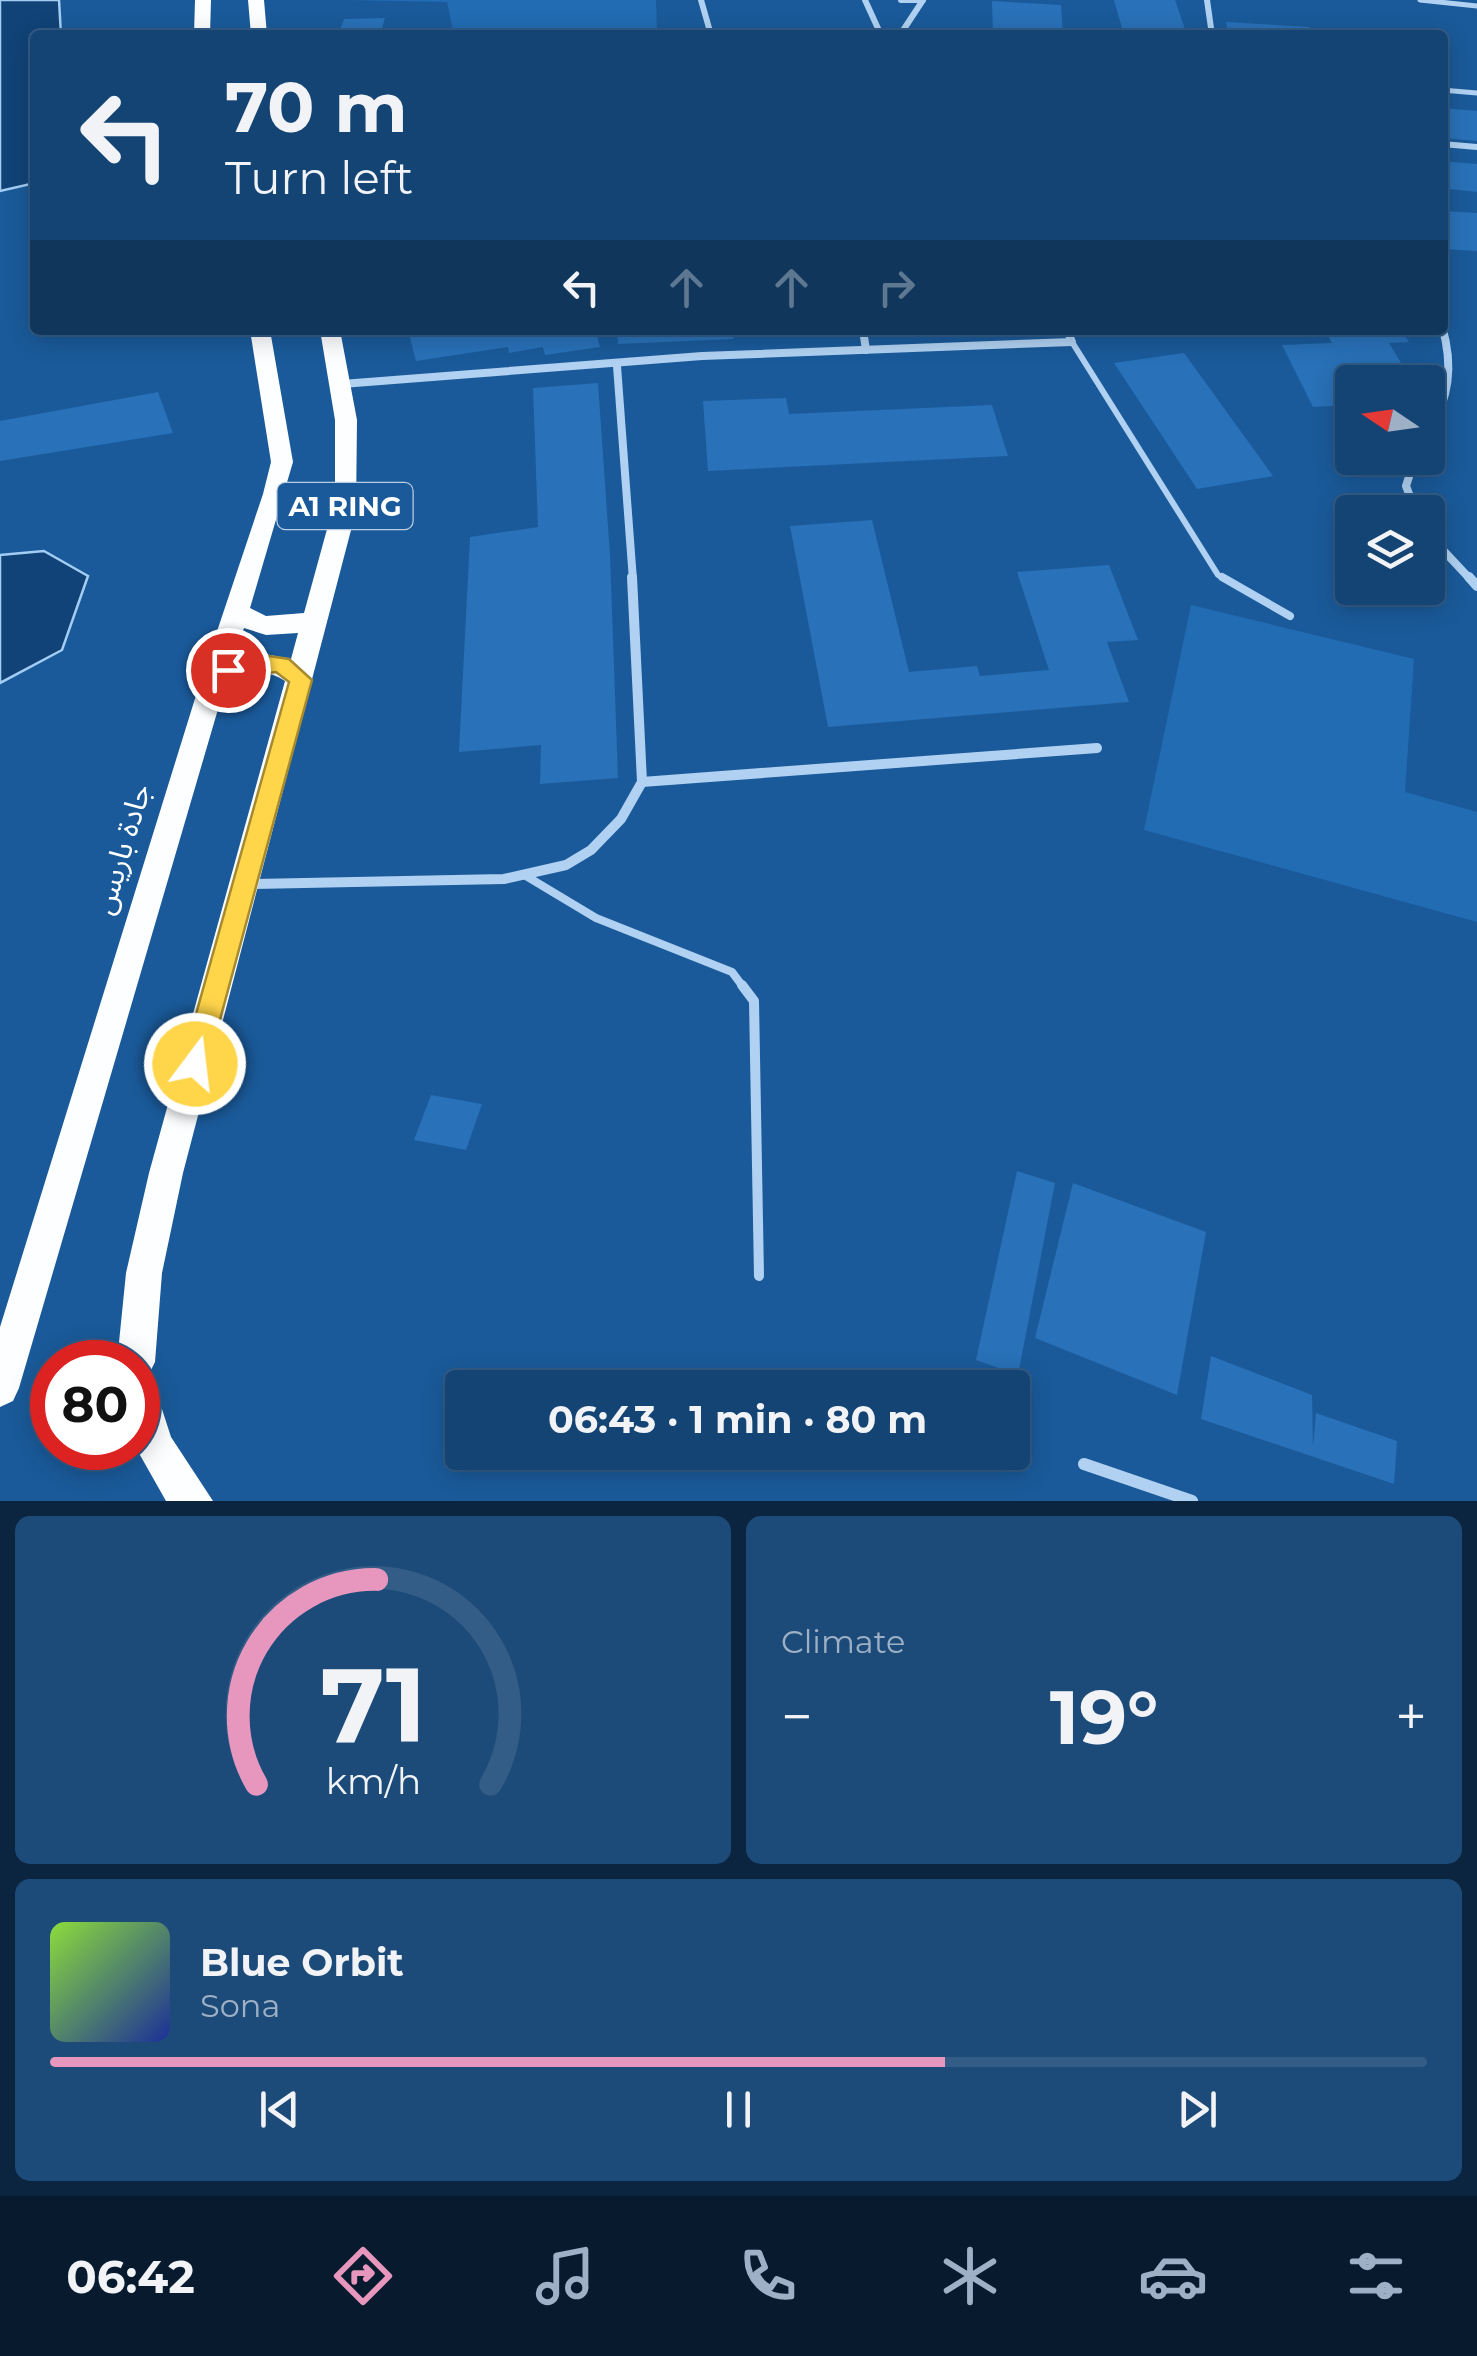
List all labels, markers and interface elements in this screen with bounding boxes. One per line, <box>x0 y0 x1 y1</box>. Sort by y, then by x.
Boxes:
text: 70 m <box>225 64 408 150</box>
icon: left <box>60 70 190 200</box>
text: Turn left <box>225 150 413 205</box>
icon: left <box>554 260 609 315</box>
icon: ahead <box>659 260 714 315</box>
icon: ahead <box>764 260 819 315</box>
icon: right <box>869 260 924 315</box>
north arrow <box>1335 365 1445 475</box>
map controls <box>1335 365 1445 605</box>
road number: A1 RING <box>278 483 412 529</box>
button: layers <box>1335 495 1445 605</box>
pin <box>186 628 271 713</box>
icon: arrive <box>201 643 256 698</box>
street label: جادة باريس <box>84 779 159 919</box>
position arrow <box>143 1012 247 1116</box>
speed limit sign: 80 <box>30 1340 160 1470</box>
text: 06:43 · 1 min · 80 m <box>548 1396 927 1443</box>
text: Climate <box>781 1622 905 1661</box>
text: 71 <box>320 1641 426 1768</box>
text: 19° <box>1050 1671 1158 1763</box>
text: − <box>781 1683 813 1750</box>
text: + <box>1395 1683 1427 1750</box>
text: km/h <box>325 1759 421 1803</box>
text: Blue Orbit <box>200 1939 404 1986</box>
text: Sona <box>200 1986 280 2025</box>
icon: previous <box>252 2082 307 2137</box>
icon: pause <box>711 2082 766 2137</box>
icon: next <box>1170 2082 1225 2137</box>
icon: directions <box>328 2241 398 2311</box>
icon: music <box>530 2241 600 2311</box>
icon: phone <box>733 2241 803 2311</box>
icon: climate <box>935 2241 1005 2311</box>
icon: car <box>1138 2241 1208 2311</box>
icon: filters <box>1341 2241 1411 2311</box>
text: 06:42 <box>66 2249 195 2304</box>

